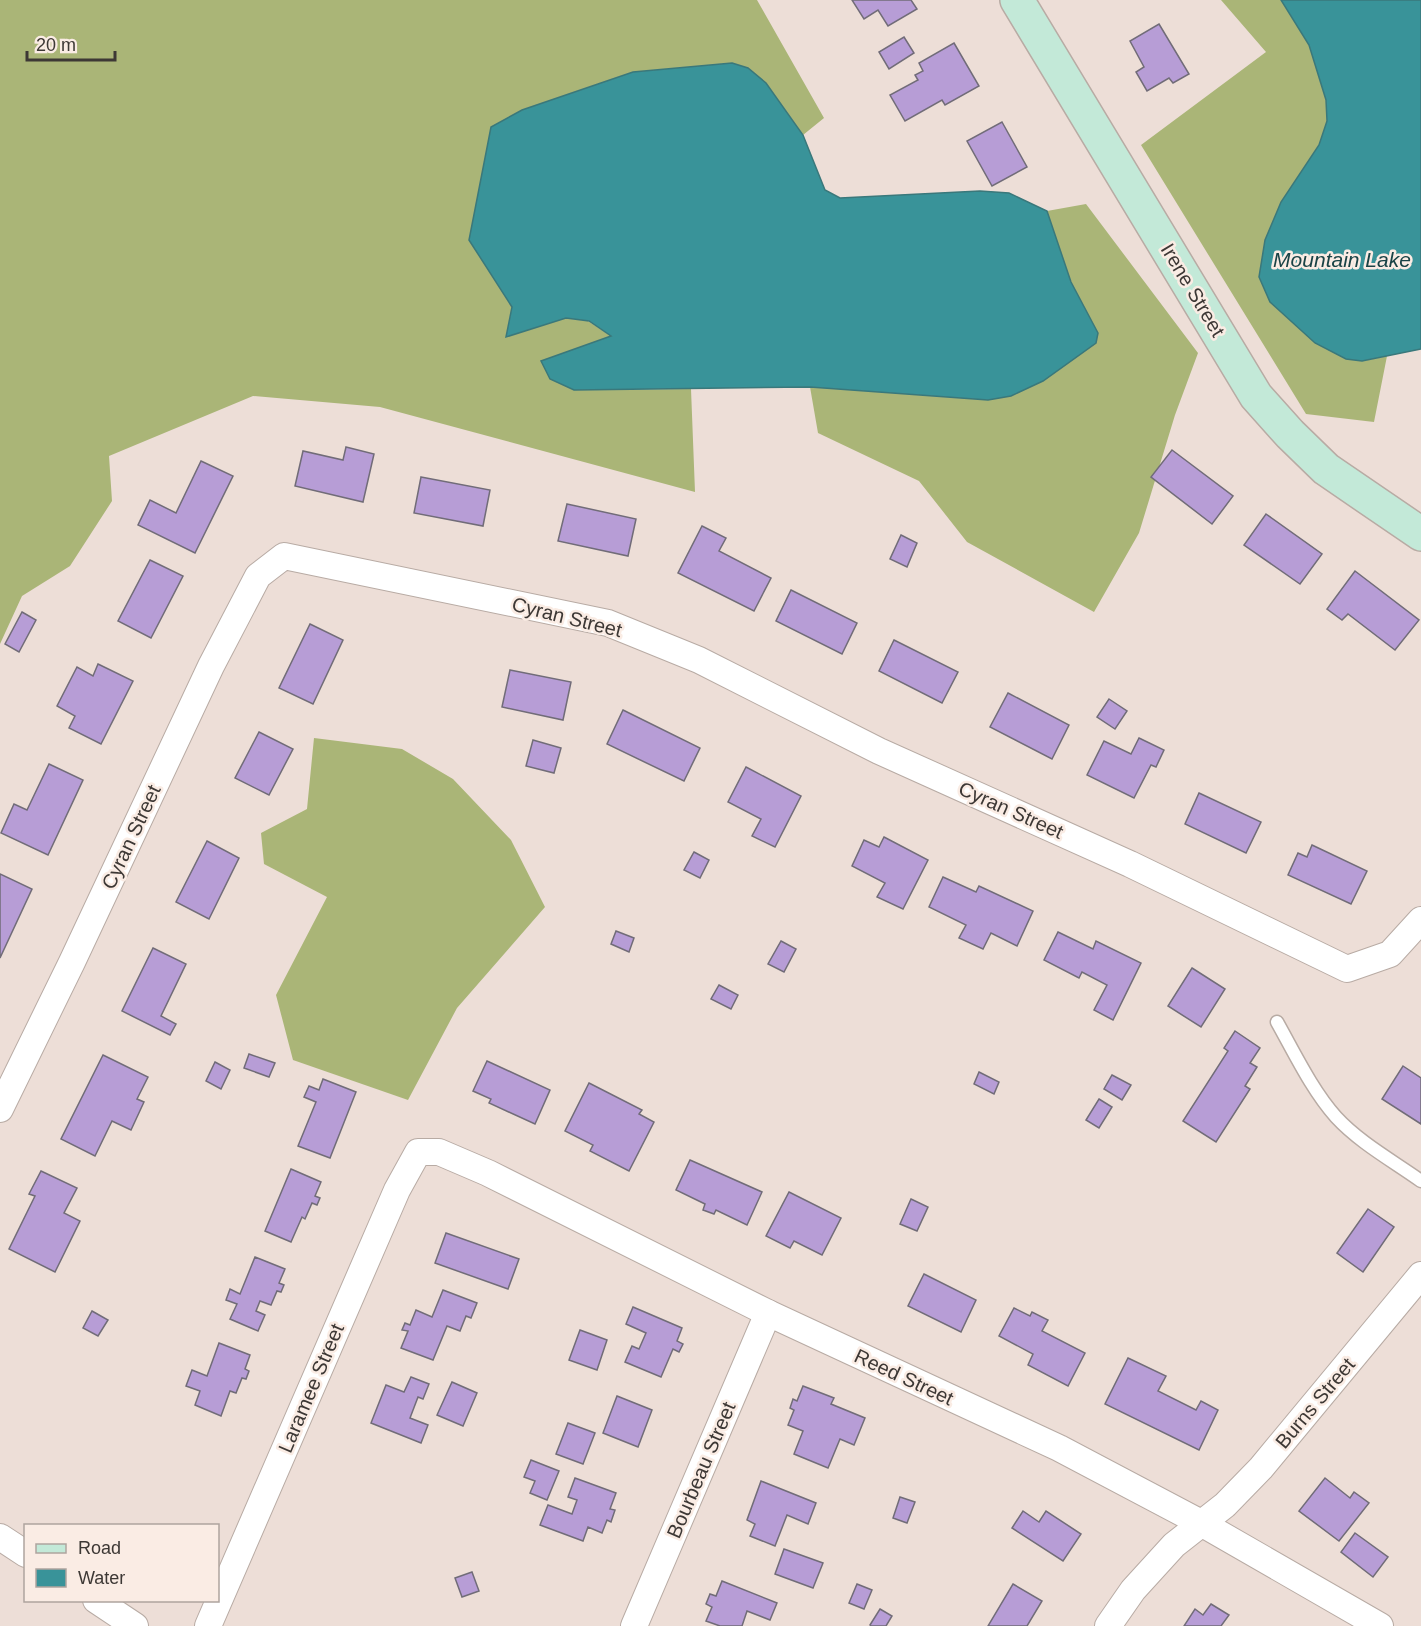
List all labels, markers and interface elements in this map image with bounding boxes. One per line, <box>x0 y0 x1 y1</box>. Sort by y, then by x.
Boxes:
scale bar <box>27 24 116 62</box>
text: 20 m <box>36 35 76 55</box>
street label: Irene Street <box>1157 240 1230 341</box>
water label: Mountain Lake <box>1273 248 1411 271</box>
street label: Cyran Street <box>510 593 625 641</box>
street label: Cyran Street <box>955 777 1067 843</box>
street label: Cyran Street <box>97 781 165 893</box>
street label: Laramee Street <box>274 1320 348 1456</box>
street label: Reed Street <box>851 1344 957 1410</box>
street label: Burns Street <box>1271 1353 1359 1453</box>
street label: Bourbeau Street <box>662 1398 740 1541</box>
legend <box>24 1524 219 1602</box>
text: Road <box>78 1538 121 1558</box>
text: Water <box>78 1568 125 1588</box>

